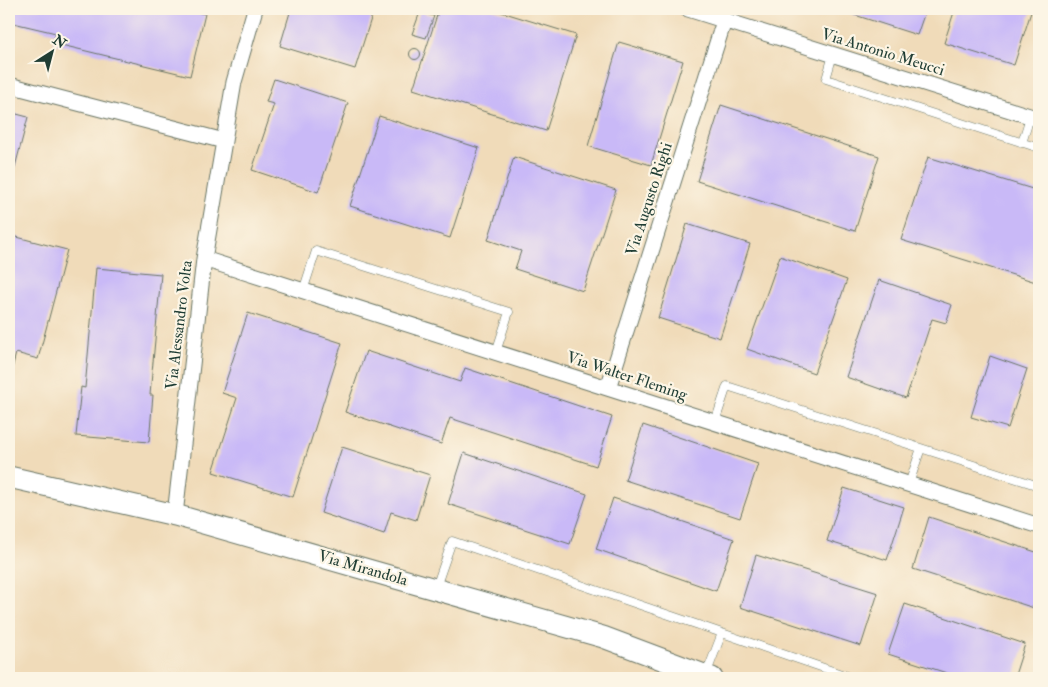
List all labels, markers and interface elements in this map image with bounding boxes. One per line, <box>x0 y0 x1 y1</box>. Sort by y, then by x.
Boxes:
street label: Via Antonio Meucci <box>819 24 947 80</box>
north arrow <box>28 28 78 78</box>
text: N <box>48 31 70 53</box>
street label: Via Augusto Righi <box>621 140 677 258</box>
street label: Via Alessandro Volta <box>161 259 197 391</box>
street label: Via Walter Fleming <box>564 347 691 405</box>
street label: Via Mirandola <box>316 546 410 590</box>

